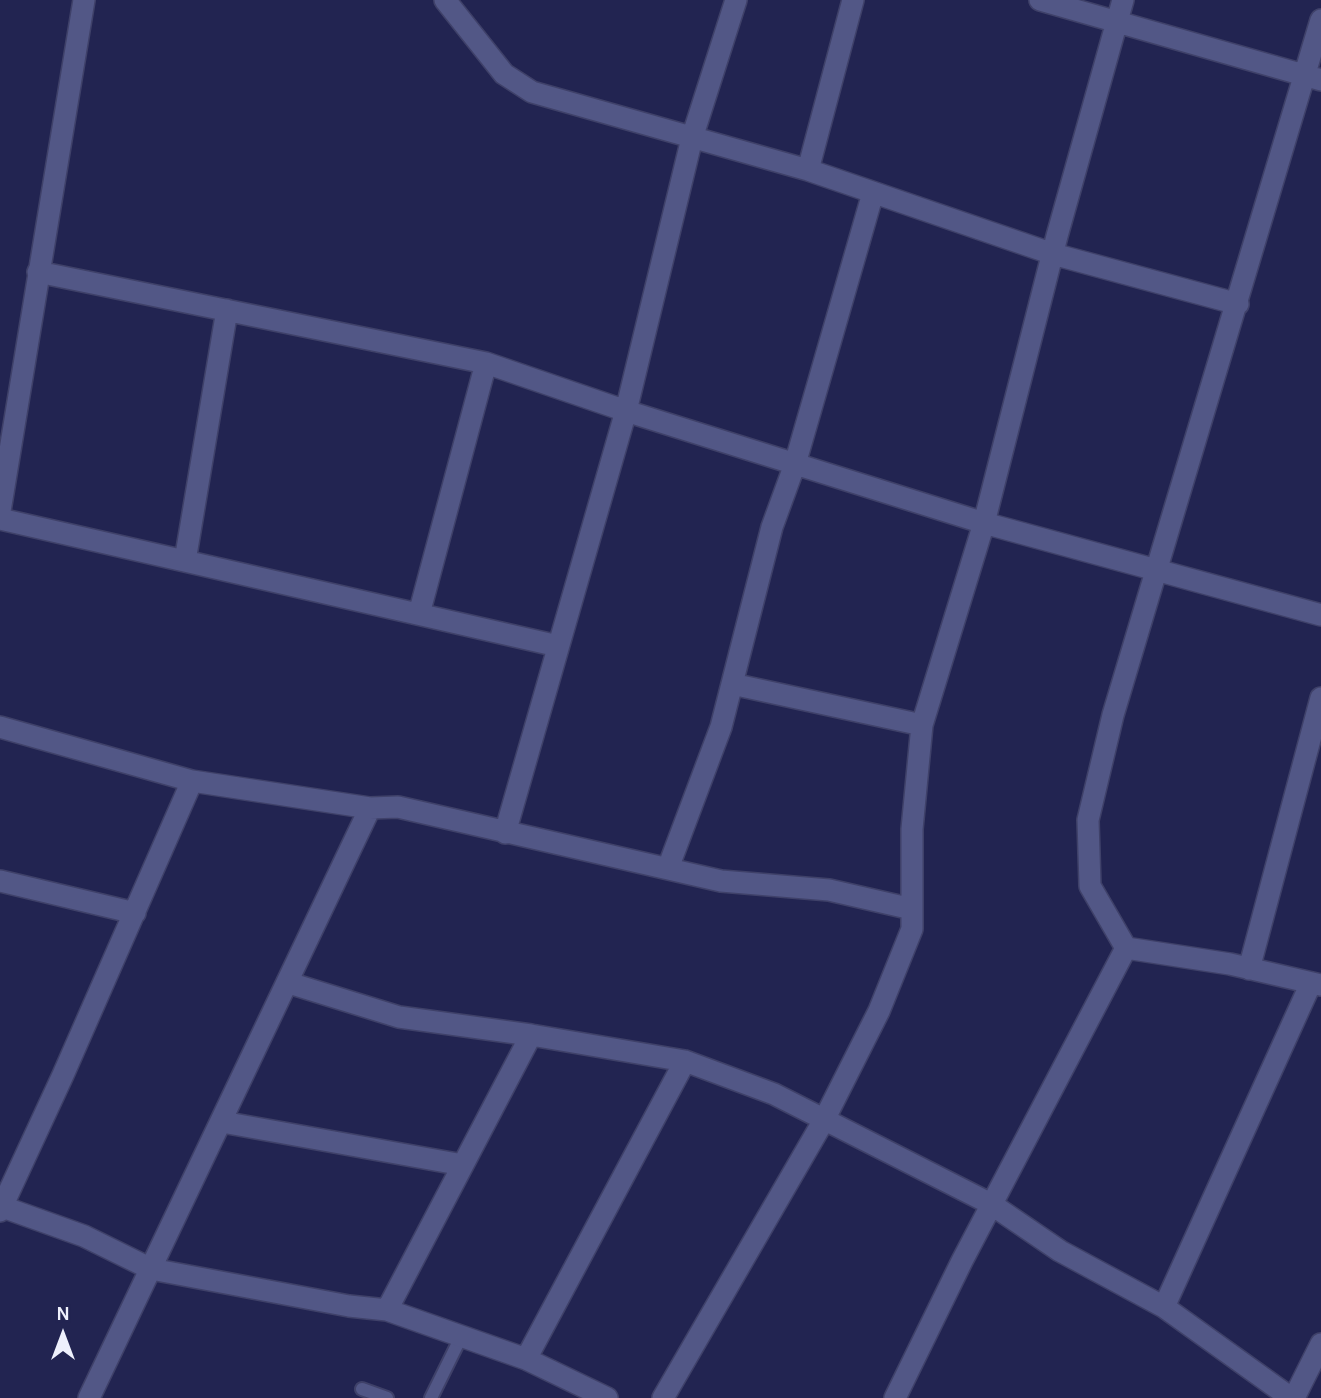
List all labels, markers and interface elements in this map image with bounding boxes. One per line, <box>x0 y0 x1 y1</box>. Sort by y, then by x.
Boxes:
north arrow <box>28 1300 98 1370</box>
text: N <box>56 1303 70 1325</box>

